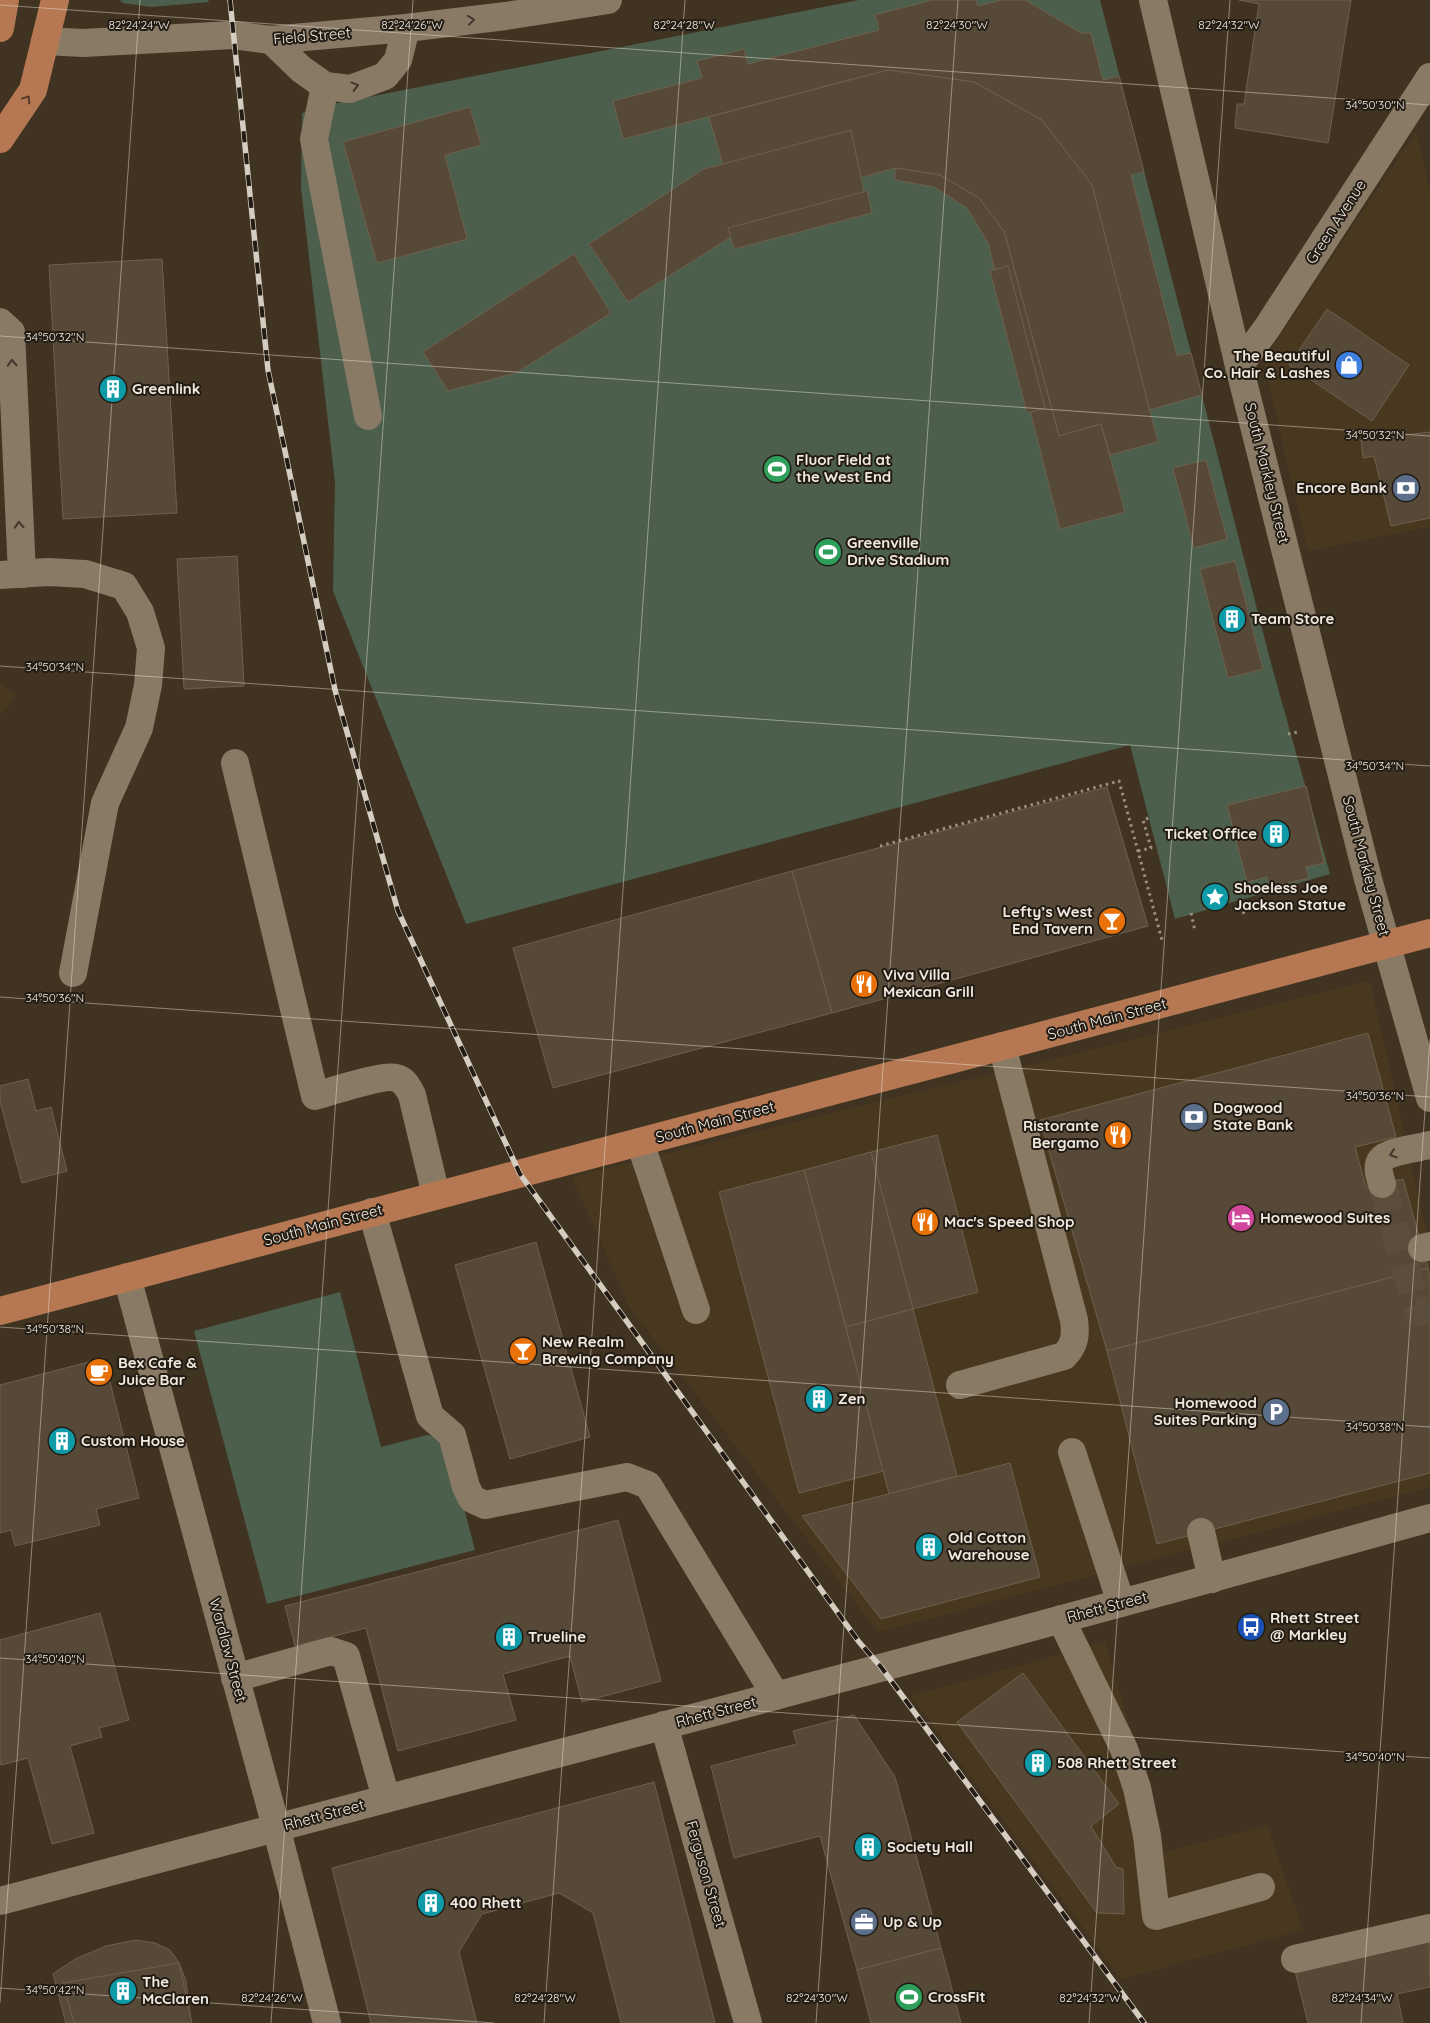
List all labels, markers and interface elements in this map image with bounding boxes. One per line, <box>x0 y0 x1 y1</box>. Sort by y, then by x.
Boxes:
one-way arrow <box>468 15 476 26</box>
text: 82°24'24"W <box>108 17 170 32</box>
text: 82°24'26"W <box>381 17 443 32</box>
text: 82°24'28"W <box>653 17 715 32</box>
text: 82°24'30"W <box>926 17 988 32</box>
text: 82°24'32"W <box>1198 17 1260 32</box>
street label: Field Street <box>272 23 351 48</box>
one-way arrow <box>351 81 359 92</box>
one-way arrow <box>21 95 30 105</box>
text: 34°50'30"N <box>1345 97 1405 112</box>
street label: Green Avenue <box>1301 176 1370 268</box>
text: 34°50'32"N <box>26 329 84 344</box>
place label: The Beautiful Co. Hair & Lashes <box>1204 346 1330 382</box>
shop icon: The Beautiful Co. Hair & Lashes <box>1334 350 1364 380</box>
one-way arrow <box>7 359 18 367</box>
building icon: Greenlink <box>98 374 128 404</box>
place label: Greenlink <box>132 379 200 398</box>
street label: South Markley Street <box>1241 401 1294 545</box>
text: 34°50'32"N <box>1346 427 1404 442</box>
place label: Fluor Field at the West End <box>796 450 891 486</box>
sports icon: Fluor Field at the West End <box>762 454 792 484</box>
bank icon: Encore Bank <box>1391 473 1421 503</box>
place label: Encore Bank <box>1296 478 1387 497</box>
one-way arrow <box>14 521 25 529</box>
place label: Greenville Drive Stadium <box>847 533 949 569</box>
sports icon: Greenville Drive Stadium <box>813 537 843 567</box>
building icon: Team Store <box>1217 604 1247 634</box>
place label: Team Store <box>1251 609 1335 628</box>
text: 34°50'34"N <box>26 659 84 674</box>
text: 34°50'34"N <box>1346 758 1404 773</box>
street label: South Markley Street <box>1339 794 1394 938</box>
building icon: Ticket Office <box>1261 819 1291 849</box>
place label: Ticket Office <box>1164 824 1257 843</box>
place label: Shoeless Joe Jackson Statue <box>1234 878 1346 914</box>
place icon: Shoeless Joe Jackson Statue <box>1200 882 1230 912</box>
place label: Lefty’s West End Tavern <box>1002 902 1093 938</box>
bar icon: Lefty’s West End Tavern <box>1097 906 1127 936</box>
place label: Viva Villa Mexican Grill <box>883 965 974 1001</box>
restaurant icon: Viva Villa Mexican Grill <box>849 969 879 999</box>
text: 34°50'36"N <box>26 990 84 1005</box>
street label: South Main Street <box>1045 994 1168 1044</box>
text: 34°50'36"N <box>1346 1088 1404 1103</box>
street label: South Main Street <box>653 1097 776 1147</box>
place label: Dogwood State Bank <box>1213 1098 1293 1134</box>
bank icon: Dogwood State Bank <box>1179 1102 1209 1132</box>
place label: Ristorante Bergamo <box>1023 1116 1099 1152</box>
restaurant icon: Ristorante Bergamo <box>1103 1120 1133 1150</box>
one-way arrow <box>1389 1149 1398 1159</box>
street label: South Main Street <box>261 1200 384 1250</box>
hotel icon: Homewood Suites <box>1226 1203 1256 1233</box>
restaurant icon: Mac's Speed Shop <box>910 1207 940 1237</box>
place label: Homewood Suites <box>1260 1208 1390 1227</box>
place label: Mac's Speed Shop <box>944 1212 1074 1231</box>
text: 34°50'38"N <box>26 1321 84 1336</box>
place label: New Realm Brewing Company <box>542 1332 674 1368</box>
bar icon: New Realm Brewing Company <box>508 1336 538 1366</box>
place label: Bex Cafe & Juice Bar <box>118 1353 197 1389</box>
cafe icon: Bex Cafe & Juice Bar <box>84 1357 114 1387</box>
building icon: Zen <box>804 1384 834 1414</box>
place label: Zen <box>838 1389 865 1408</box>
place label: Homewood Suites Parking <box>1154 1393 1257 1429</box>
parking icon: Homewood Suites Parking <box>1261 1397 1291 1427</box>
text: 34°50'38"N <box>1346 1419 1404 1434</box>
building icon: Custom House <box>47 1426 77 1456</box>
place label: Custom House <box>81 1431 185 1450</box>
place label: Old Cotton Warehouse <box>948 1528 1030 1564</box>
building icon: Old Cotton Warehouse <box>914 1532 944 1562</box>
street label: Rhett Street <box>1065 1587 1149 1626</box>
street label: Wardlaw Street <box>205 1596 251 1704</box>
place label: Rhett Street @ Markley <box>1270 1608 1360 1644</box>
bus stop icon: Rhett Street @ Markley <box>1236 1612 1266 1642</box>
building icon: Trueline <box>494 1622 524 1652</box>
place label: Trueline <box>528 1627 586 1646</box>
text: 34°50'40"N <box>25 1651 85 1666</box>
street label: Rhett Street <box>674 1692 758 1731</box>
building icon: 508 Rhett Street <box>1023 1748 1053 1778</box>
text: 34°50'40"N <box>1345 1749 1405 1764</box>
place label: 508 Rhett Street <box>1057 1753 1177 1772</box>
street label: Rhett Street <box>282 1795 366 1834</box>
street label: Ferguson Street <box>682 1818 731 1929</box>
building icon: Society Hall <box>853 1832 883 1862</box>
place label: Society Hall <box>887 1837 973 1856</box>
building icon: 400 Rhett <box>416 1888 446 1918</box>
place label: 400 Rhett <box>450 1893 522 1912</box>
office icon: Up & Up <box>849 1907 879 1937</box>
place label: Up & Up <box>883 1912 942 1931</box>
place label: The McClaren <box>142 1972 209 2008</box>
building icon: The McClaren <box>108 1976 138 2006</box>
text: 34°50'42"N <box>26 1982 84 1997</box>
sports icon: CrossFit <box>894 1982 924 2012</box>
place label: CrossFit <box>928 1987 986 2006</box>
text: 82°24'26"W <box>241 1990 303 2005</box>
text: 82°24'28"W <box>514 1990 576 2005</box>
text: 82°24'30"W <box>786 1990 848 2005</box>
text: 82°24'32"W <box>1059 1990 1121 2005</box>
text: 82°24'34"W <box>1331 1990 1393 2005</box>

